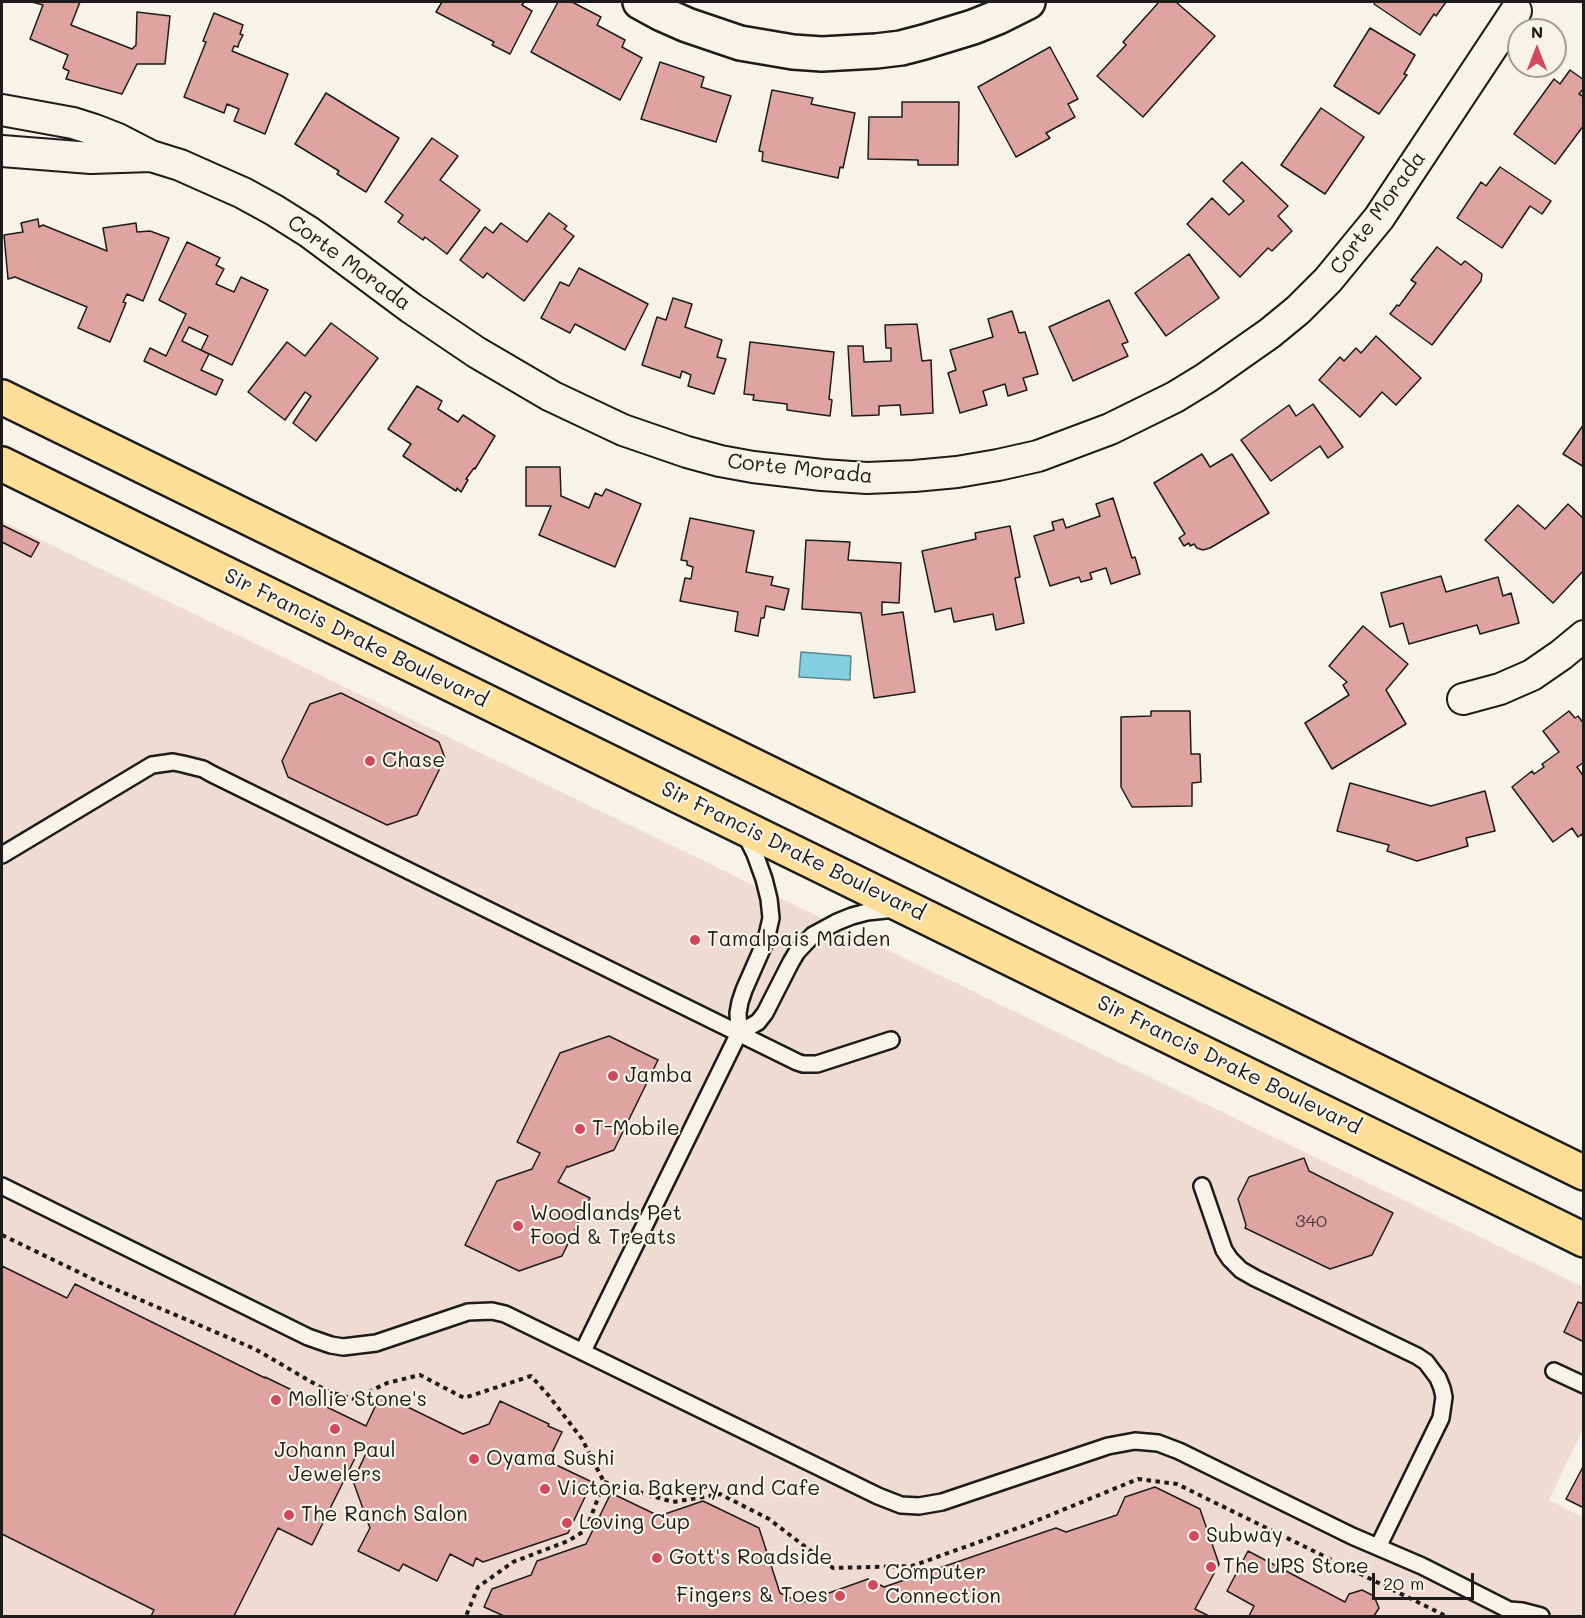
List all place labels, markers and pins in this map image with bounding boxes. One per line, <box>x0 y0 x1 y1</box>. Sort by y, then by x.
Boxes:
place label: Chase <box>382 748 445 774</box>
marker: Chase <box>363 754 377 768</box>
place label: Tamalpais Maiden <box>707 927 890 953</box>
marker: Tamalpais Maiden <box>688 933 702 947</box>
place label: Jamba <box>625 1063 693 1089</box>
marker: Jamba <box>606 1069 620 1083</box>
place label: T-Mobile <box>592 1116 680 1142</box>
marker: T-Mobile <box>573 1122 587 1136</box>
place label: Woodlands Pet Food & Treats <box>530 1201 682 1251</box>
marker: Woodlands Pet Food & Treats <box>511 1219 525 1233</box>
place label: Mollie Stone's <box>288 1387 427 1413</box>
marker: Mollie Stone's <box>269 1393 283 1407</box>
marker: Johann Paul Jewelers <box>328 1422 342 1436</box>
place label: Johann Paul Jewelers <box>274 1438 396 1488</box>
place label: Oyama Sushi <box>486 1446 615 1472</box>
marker: Oyama Sushi <box>467 1452 481 1466</box>
place label: Victoria Bakery and Cafe <box>557 1476 820 1502</box>
marker: Victoria Bakery and Cafe <box>538 1482 552 1496</box>
place label: The Ranch Salon <box>301 1502 468 1528</box>
marker: The Ranch Salon <box>282 1508 296 1522</box>
place label: Loving Cup <box>579 1510 690 1536</box>
marker: Loving Cup <box>560 1516 574 1530</box>
place label: Subway <box>1206 1523 1283 1549</box>
marker: Subway <box>1187 1529 1201 1543</box>
place label: Gott's Roadside <box>669 1545 832 1571</box>
marker: Gott's Roadside <box>650 1551 664 1565</box>
place label: The UPS Store <box>1223 1554 1369 1580</box>
place label: Computer Connection <box>885 1560 1001 1610</box>
marker: The UPS Store <box>1204 1560 1218 1574</box>
marker: Computer Connection <box>866 1578 880 1592</box>
place label: Fingers & Toes <box>676 1583 828 1609</box>
marker: Fingers & Toes <box>833 1589 847 1603</box>

